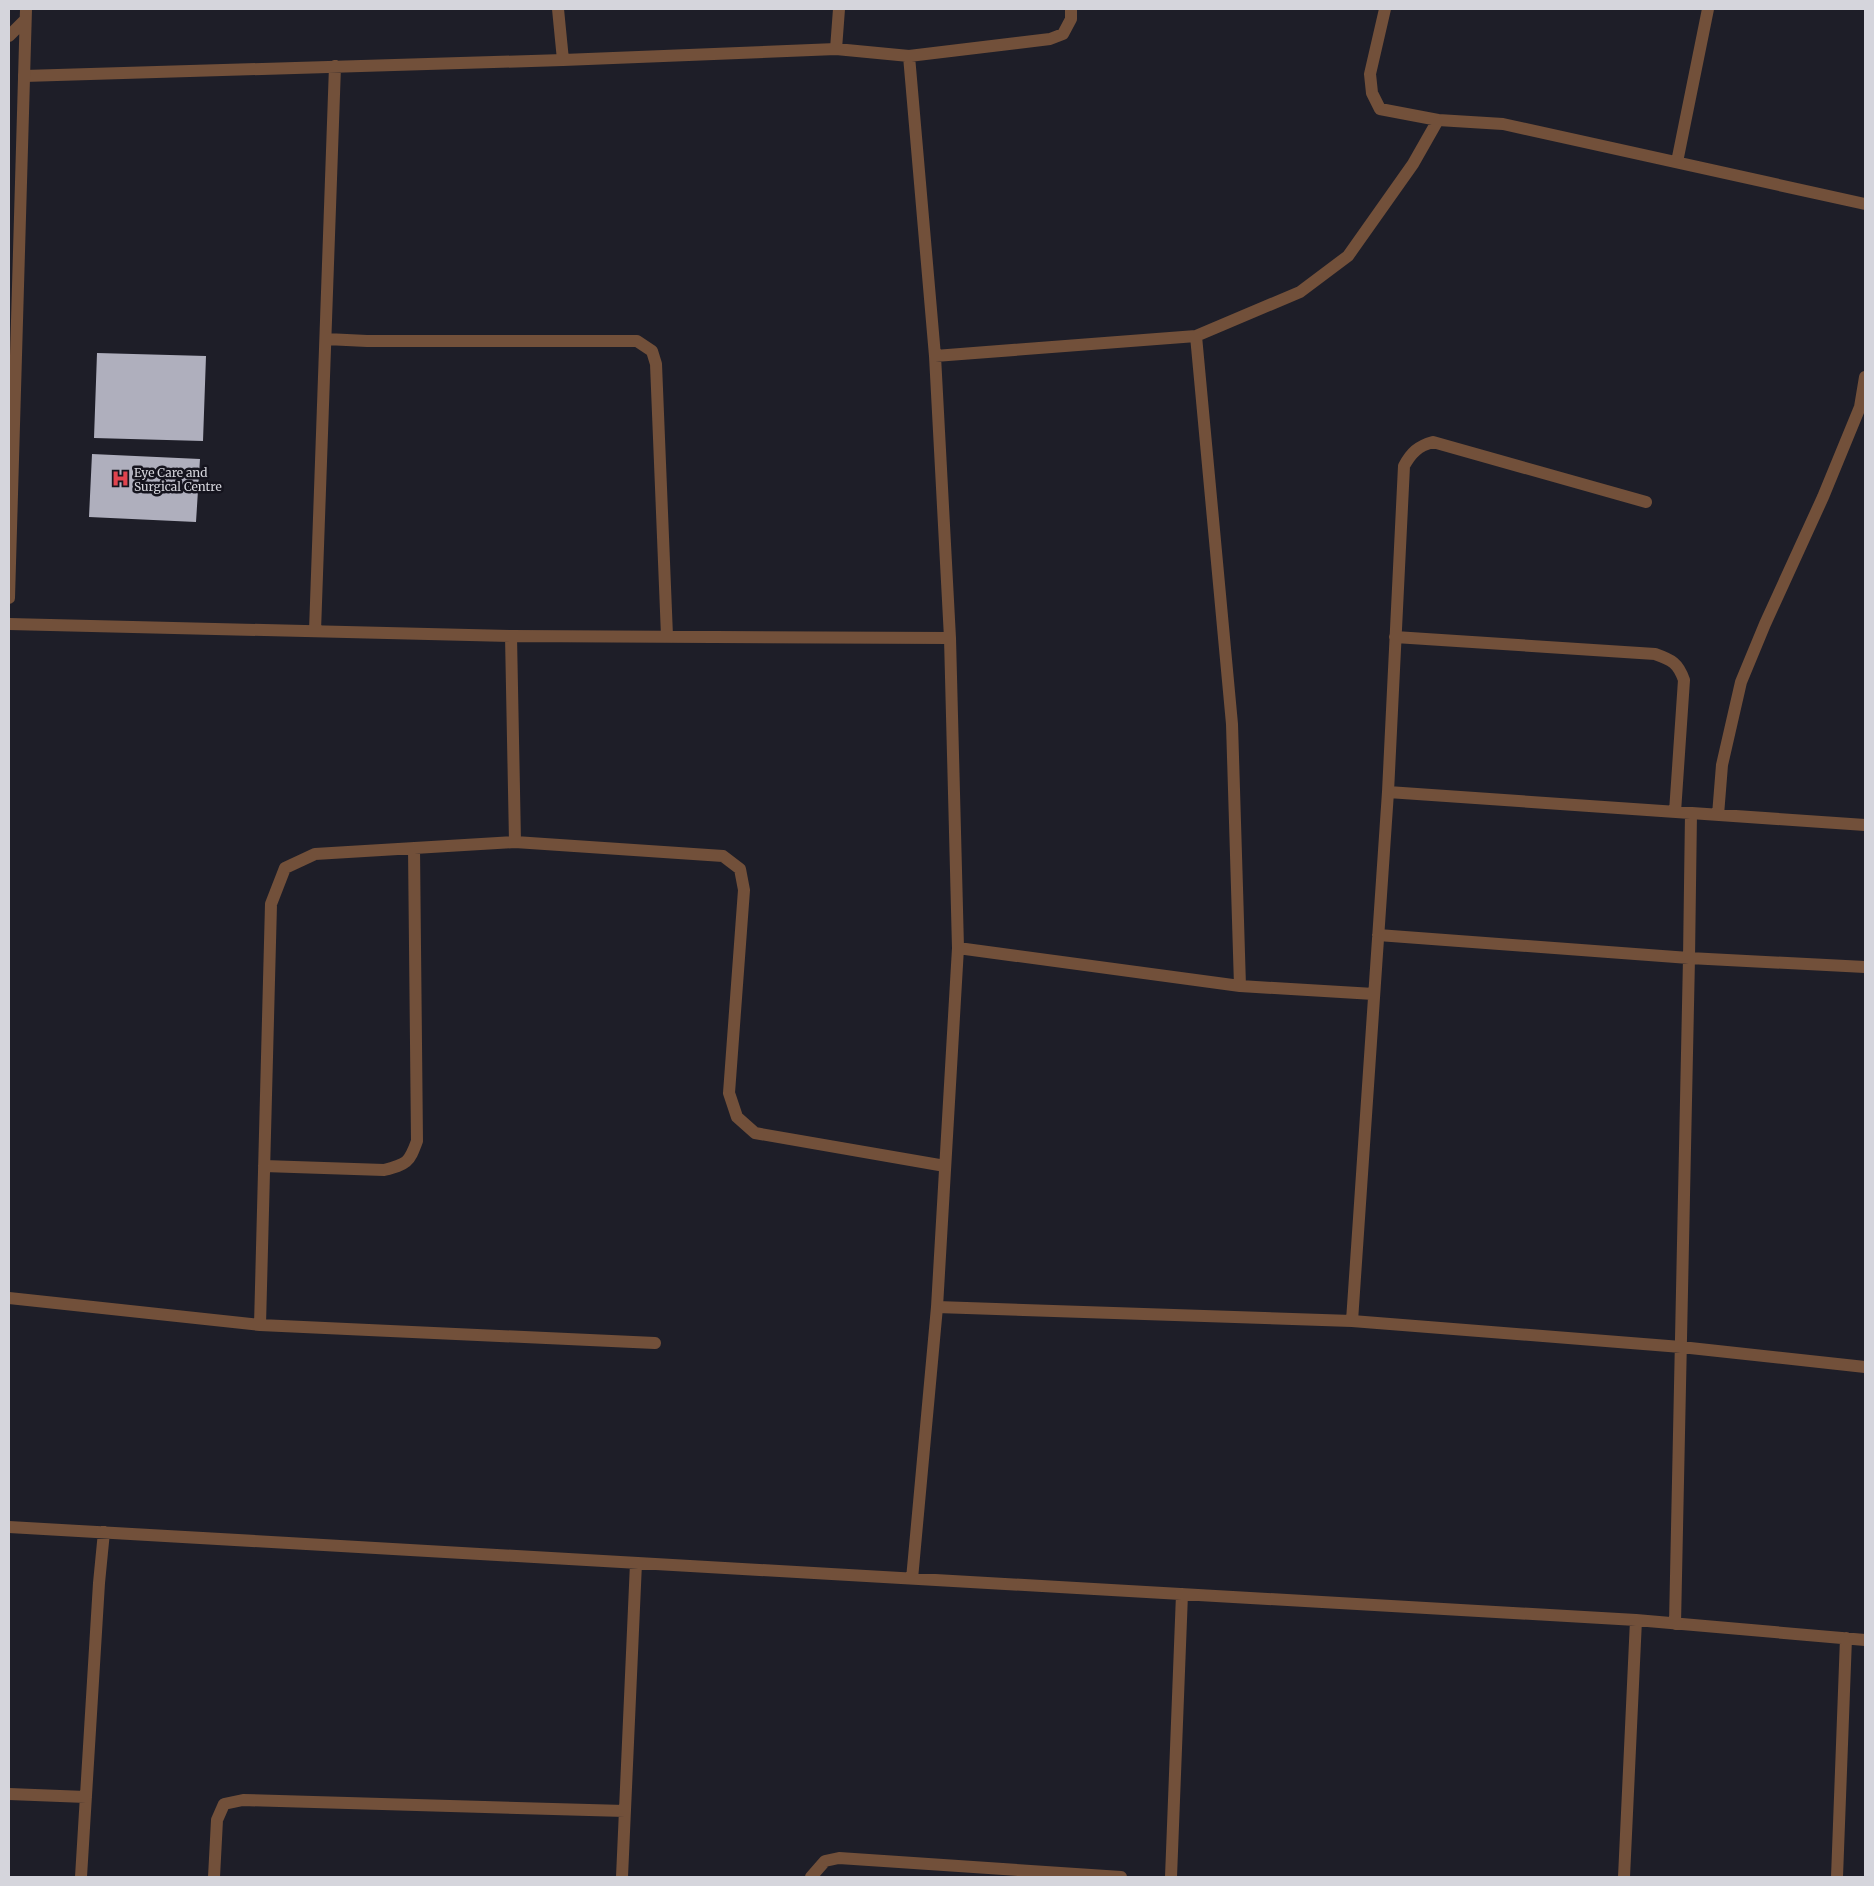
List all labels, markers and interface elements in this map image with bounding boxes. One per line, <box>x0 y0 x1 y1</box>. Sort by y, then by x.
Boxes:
place label: Eye Care and Surgical Centre <box>134 465 222 494</box>
hospital icon: Eye Care and Surgical Centre <box>110 469 130 489</box>

